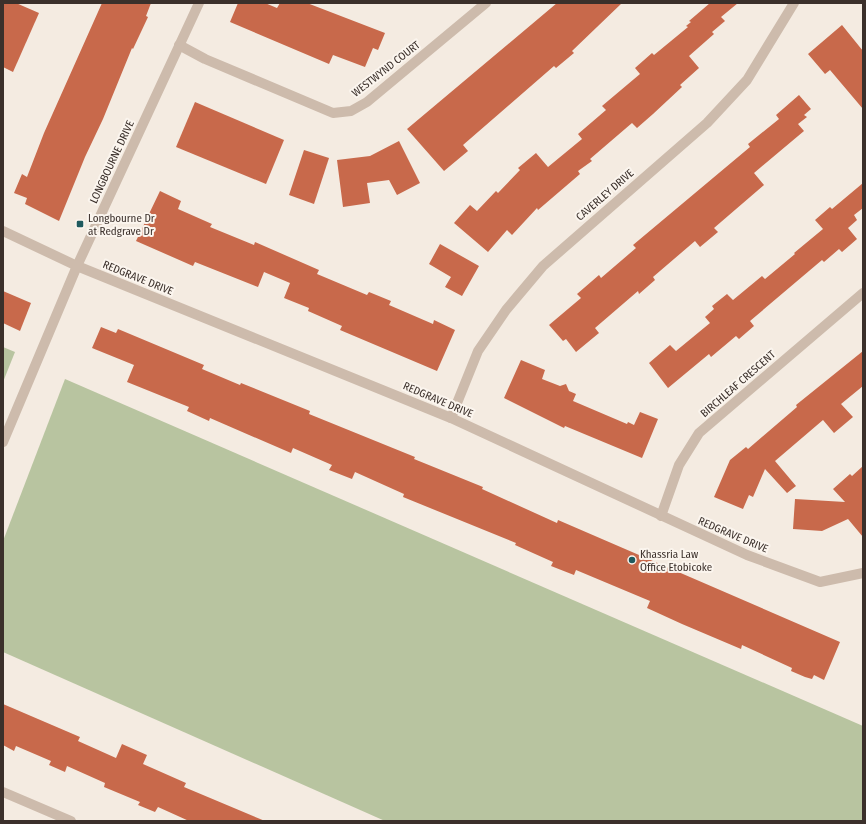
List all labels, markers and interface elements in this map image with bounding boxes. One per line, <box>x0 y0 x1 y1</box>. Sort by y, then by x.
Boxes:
street label: WESTWYND COURT <box>349 38 423 100</box>
street label: LONGBOURNE DRIVE <box>87 118 137 206</box>
street label: CAVERLEY DRIVE <box>574 166 636 224</box>
place label: Longbourne Dr at Redgrave Dr <box>88 212 155 238</box>
marker: Longbourne Dr at Redgrave Dr <box>75 219 85 229</box>
street label: REDGRAVE DRIVE <box>101 258 175 298</box>
street label: BIRCHLEAF CRESCENT <box>698 347 779 420</box>
street label: REDGRAVE DRIVE <box>401 379 475 421</box>
street label: REDGRAVE DRIVE <box>696 514 770 556</box>
place label: Khassria Law Office Etobicoke <box>640 548 712 574</box>
marker: Khassria Law Office Etobicoke <box>627 555 637 565</box>

